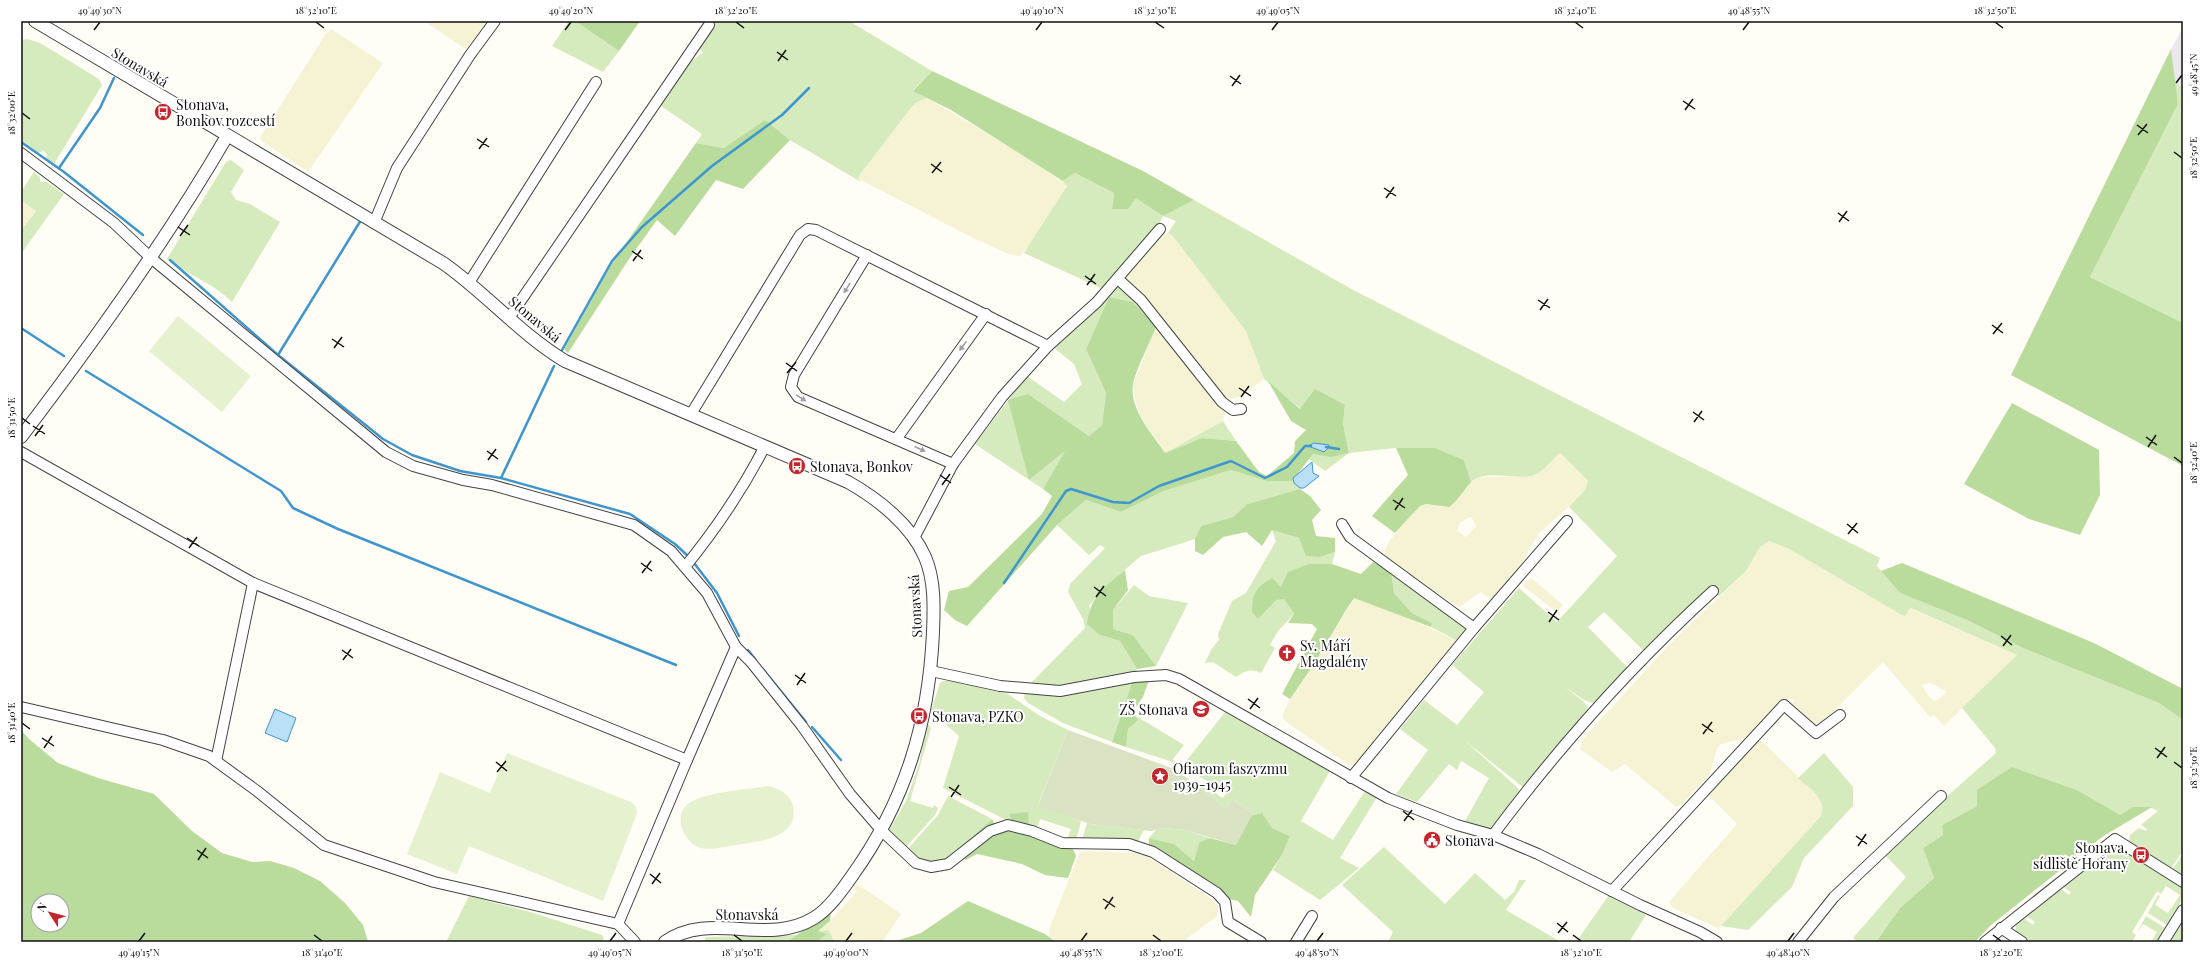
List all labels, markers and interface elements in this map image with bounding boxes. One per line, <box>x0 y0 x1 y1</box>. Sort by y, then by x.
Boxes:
text: 49°49'30"N <box>78 3 122 17</box>
text: 18°32'10"E <box>295 3 337 17</box>
text: 49°49'20"N <box>549 3 593 17</box>
text: 18°32'20"E <box>715 3 757 17</box>
text: 49°49'10"N <box>1020 3 1064 17</box>
text: 18°32'30"E <box>1134 3 1176 17</box>
text: 49°49'05"N <box>1256 3 1300 17</box>
text: 18°32'40"E <box>1554 3 1596 17</box>
text: 49°48'55"N <box>1728 3 1770 17</box>
text: 18°32'50"E <box>1974 3 2016 17</box>
street label: Stonavská <box>108 43 172 91</box>
text: 49°48'45"N <box>2186 54 2200 96</box>
text: 18°32'00"E <box>4 91 18 135</box>
place label: Stonava, Bonkov rozcestí <box>176 95 275 130</box>
bus stop icon: Stonava, Bonkov rozcestí <box>153 102 173 122</box>
text: 18°32'50"E <box>2186 137 2200 179</box>
one-way arrow <box>843 282 850 294</box>
street label: Stonavská <box>505 291 565 347</box>
one-way arrow <box>959 340 967 351</box>
one-way arrow <box>796 394 807 401</box>
text: 18°31'50"E <box>4 397 18 439</box>
text: 18°32'40"E <box>2186 442 2200 484</box>
one-way arrow <box>915 446 926 452</box>
bus stop icon: Stonava, Bonkov <box>787 456 807 476</box>
place label: Stonava, Bonkov <box>810 457 913 476</box>
street label: Stonavská <box>904 574 926 638</box>
place label: Sv. Máří Magdalény <box>1300 636 1368 671</box>
church icon: Sv. Máří Magdalény <box>1277 643 1297 663</box>
school or university icon: ZŠ Stonava <box>1191 699 1211 719</box>
place label: ZŠ Stonava <box>1119 700 1188 719</box>
text: 18°31'40"E <box>4 702 18 744</box>
bus stop icon: Stonava, PZKO <box>909 706 929 726</box>
place label: Stonava, PZKO <box>932 707 1024 726</box>
text: 18°32'30"E <box>2186 747 2200 789</box>
place label: Ofiarom faszyzmu 1939-1945 <box>1173 759 1287 794</box>
place icon: Ofiarom faszyzmu 1939-1945 <box>1150 766 1170 786</box>
public building icon: Stonava <box>1422 830 1442 850</box>
place label: Stonava <box>1445 831 1494 850</box>
place label: Stonava, sídliště Hořany <box>2033 838 2128 873</box>
bus stop icon: Stonava, sídliště Hořany <box>2131 845 2151 865</box>
north arrow <box>30 893 70 933</box>
text: N <box>33 899 50 914</box>
street label: Stonavská <box>716 905 779 924</box>
text: 49°49'15"N <box>118 945 160 959</box>
text: 18°31'40"E <box>301 945 343 959</box>
text: 49°49'05"N <box>588 945 632 959</box>
text: 18°31'50"E <box>721 945 763 959</box>
text: 49°49'00"N <box>823 945 869 959</box>
text: 49°48'55"N <box>1060 945 1102 959</box>
text: 18°32'00"E <box>1139 945 1183 959</box>
text: 49°48'50"N <box>1295 945 1339 959</box>
text: 18°32'10"E <box>1560 945 1602 959</box>
text: 49°48'40"N <box>1766 945 1810 959</box>
text: 18°32'20"E <box>1980 945 2022 959</box>

